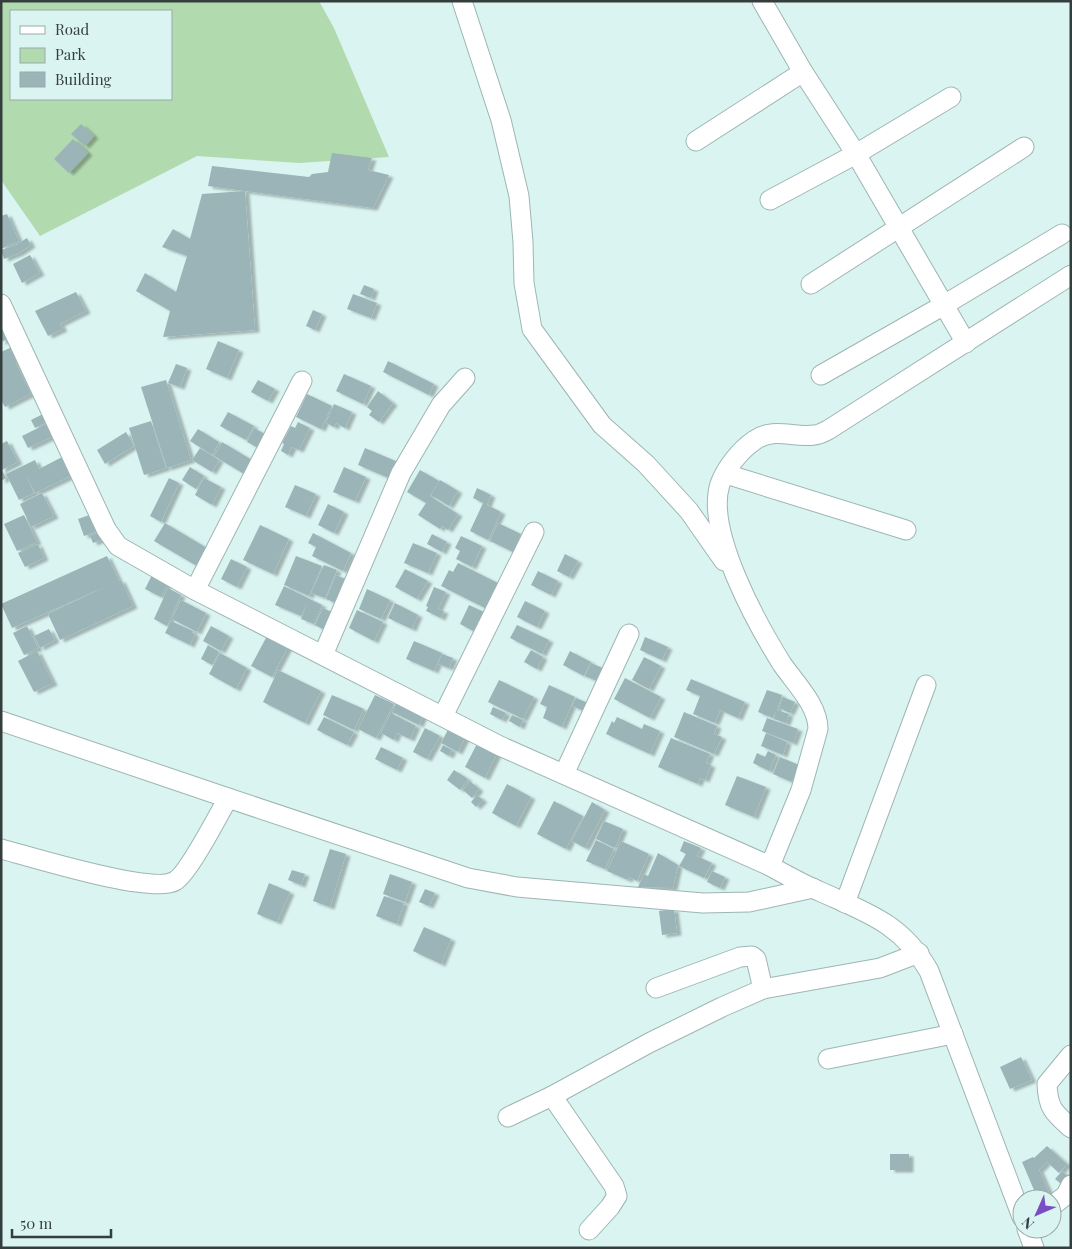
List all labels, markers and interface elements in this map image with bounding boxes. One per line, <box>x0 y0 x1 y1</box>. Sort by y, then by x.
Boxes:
legend <box>10 10 172 100</box>
text: Road <box>55 19 89 39</box>
text: Park <box>55 44 87 64</box>
text: Building <box>55 69 112 89</box>
north arrow <box>1012 1189 1062 1239</box>
scale bar <box>12 1206 111 1238</box>
text: 50 m <box>20 1213 53 1233</box>
text: N <box>1017 1213 1038 1234</box>

